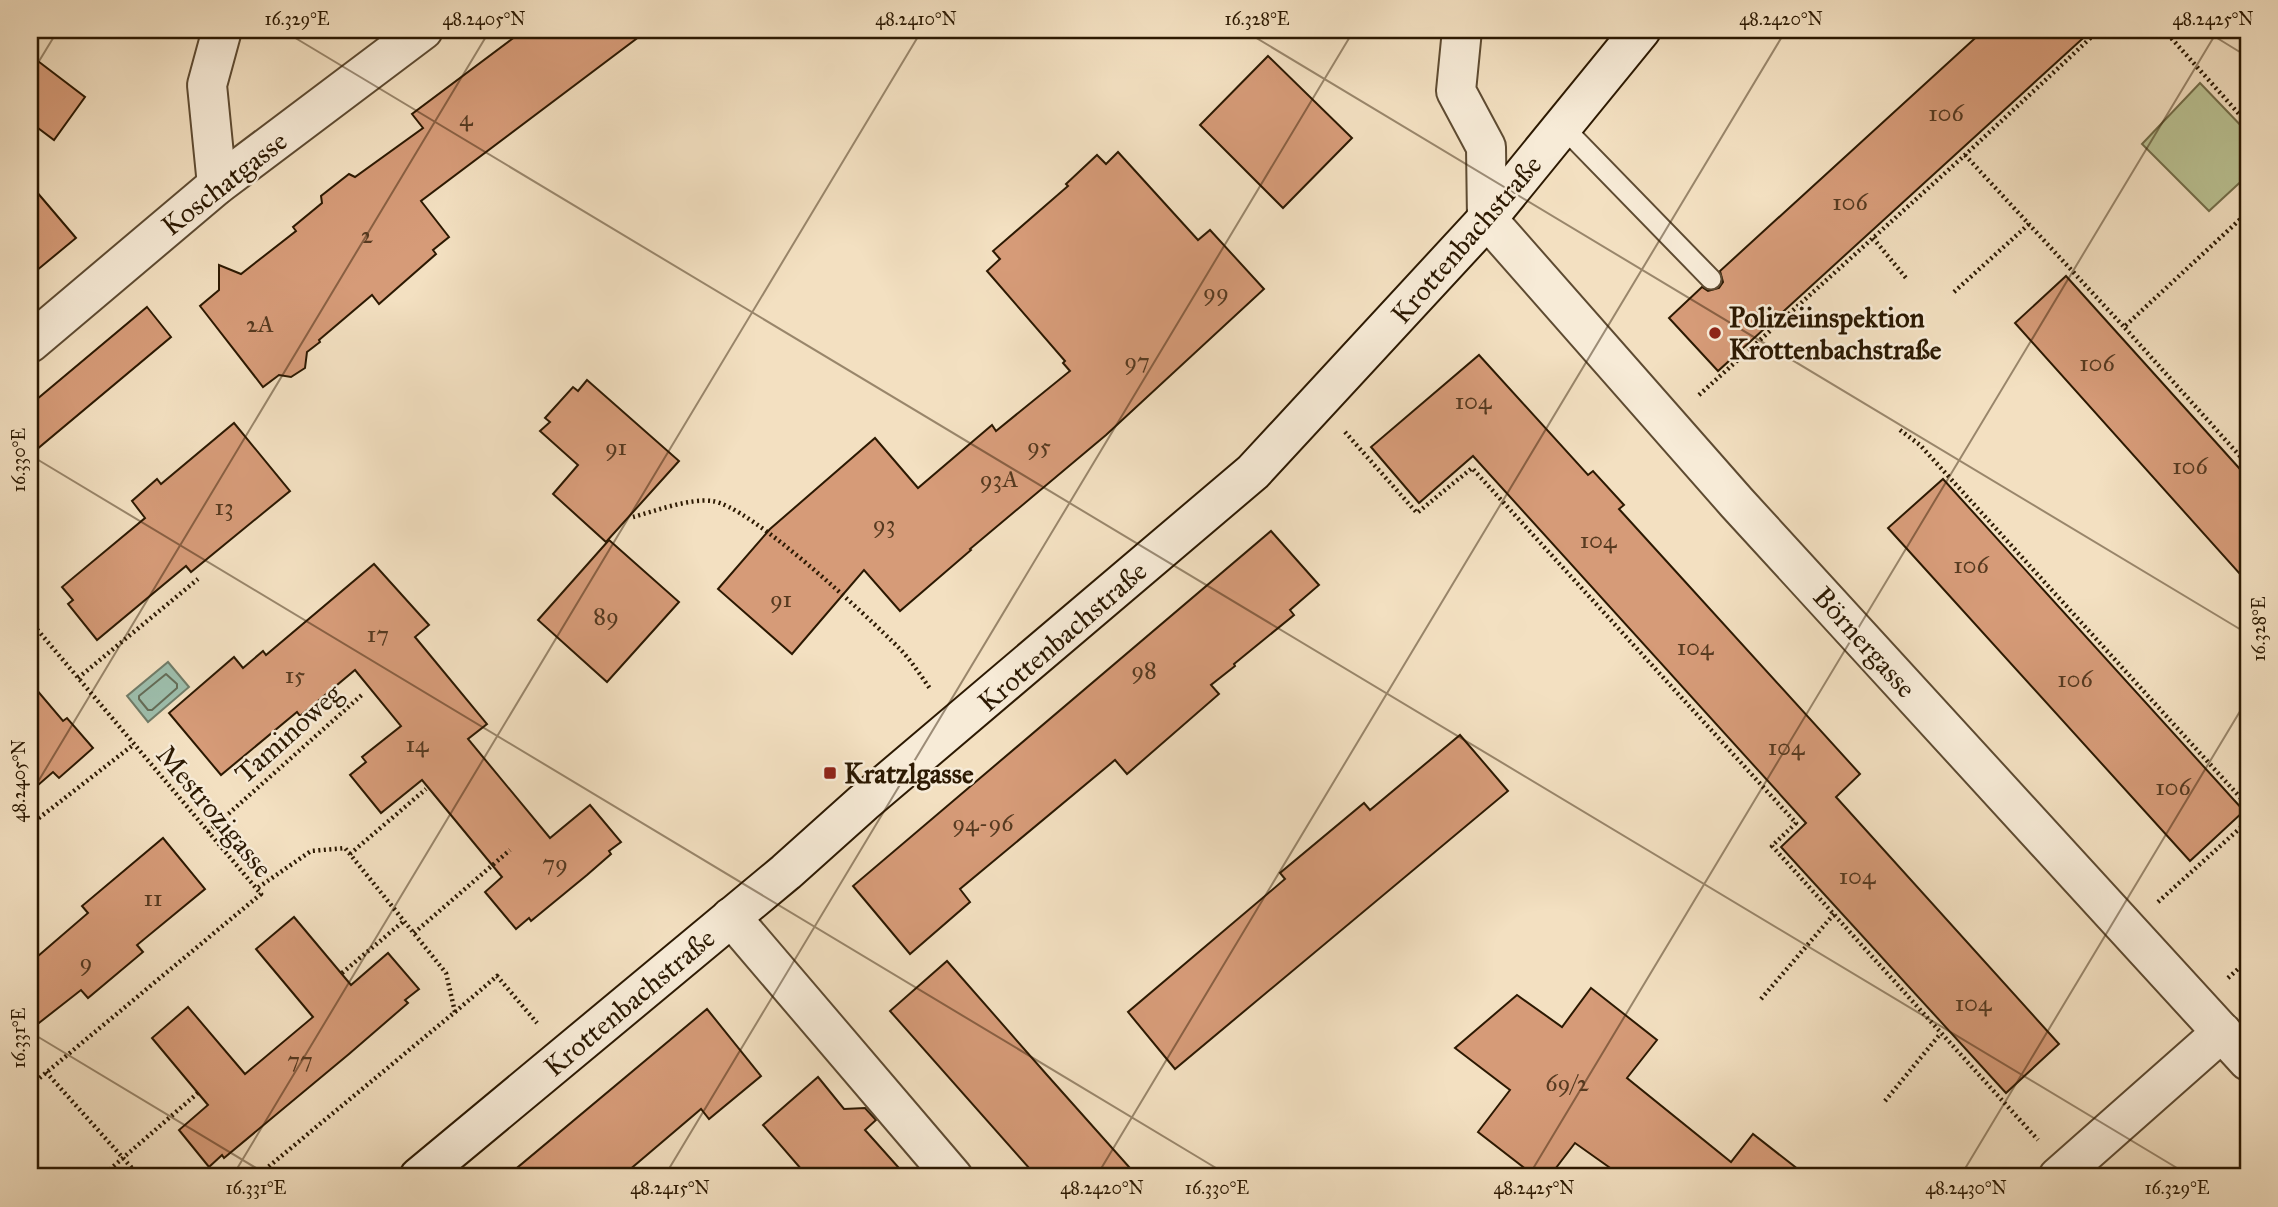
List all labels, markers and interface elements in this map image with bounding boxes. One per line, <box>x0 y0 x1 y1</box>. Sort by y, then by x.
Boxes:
text: 16.329°E <box>264 8 330 30</box>
text: 48.2405°N <box>443 8 525 30</box>
text: 48.2410°N <box>875 8 957 30</box>
text: 16.328°E <box>1224 8 1290 30</box>
text: 48.2420°N <box>1739 8 1823 30</box>
text: 48.2425°N <box>2172 8 2254 30</box>
house number: 106 <box>1928 98 1965 128</box>
house number: 4 <box>459 103 473 133</box>
street label: Koschatgasse <box>154 123 294 243</box>
street label: Krottenbachstraße <box>1383 148 1549 331</box>
house number: 106 <box>1832 187 1869 217</box>
house number: 2 <box>361 220 373 250</box>
house number: 99 <box>1203 277 1229 307</box>
place label: Polizeiinspektion Krottenbachstraße <box>1729 300 1942 367</box>
house number: 2A <box>246 309 274 339</box>
marker: Polizeiinspektion Krottenbachstraße <box>1707 325 1723 341</box>
house number: 97 <box>1124 346 1150 376</box>
house number: 106 <box>2079 348 2116 378</box>
house number: 104 <box>1455 386 1492 416</box>
text: 16.330°E <box>8 428 30 492</box>
house number: 95 <box>1027 431 1051 461</box>
house number: 91 <box>605 432 627 462</box>
house number: 106 <box>2172 451 2209 481</box>
house number: 93A <box>980 464 1018 494</box>
house number: 13 <box>214 492 234 522</box>
house number: 93 <box>873 509 895 539</box>
house number: 104 <box>1580 525 1617 555</box>
house number: 106 <box>1953 550 1990 580</box>
street label: Krottenbachstraße <box>971 553 1154 719</box>
street label: Börnergasse <box>1806 580 1924 705</box>
house number: 91 <box>770 584 792 614</box>
text: 16.328°E <box>2248 596 2270 662</box>
house number: 89 <box>593 601 619 631</box>
house number: 17 <box>367 619 389 649</box>
house number: 104 <box>1677 632 1714 662</box>
house number: 98 <box>1131 655 1157 685</box>
house number: 15 <box>285 660 305 690</box>
house number: 106 <box>2057 664 2094 694</box>
street label: Taminoweg <box>227 675 350 791</box>
house number: 14 <box>406 729 429 759</box>
house number: 104 <box>1768 732 1805 762</box>
street label: Mestrozigasse <box>149 738 280 885</box>
text: 48.2405°N <box>8 740 30 822</box>
place label: Kratzlgasse <box>844 756 974 791</box>
marker: Kratzlgasse <box>822 765 838 781</box>
house number: 106 <box>2155 772 2192 802</box>
house number: 94-96 <box>952 808 1014 838</box>
house number: 79 <box>542 848 568 878</box>
house number: 104 <box>1839 861 1876 891</box>
house number: 11 <box>144 883 162 913</box>
street label: Krottenbachstraße <box>537 921 722 1084</box>
house number: 9 <box>80 947 92 977</box>
house number: 104 <box>1955 988 1992 1018</box>
text: 16.331°E <box>8 1007 30 1068</box>
house number: 77 <box>287 1045 313 1075</box>
house number: 69/2 <box>1545 1068 1589 1098</box>
text: 16.331°E <box>226 1177 287 1199</box>
text: 48.2415°N <box>630 1177 710 1199</box>
text: 48.2420°N <box>1060 1177 1144 1199</box>
text: 16.330°E <box>1185 1177 1249 1199</box>
text: 48.2425°N <box>1493 1177 1575 1199</box>
text: 48.2430°N <box>1925 1177 2007 1199</box>
text: 16.329°E <box>2144 1177 2210 1199</box>

